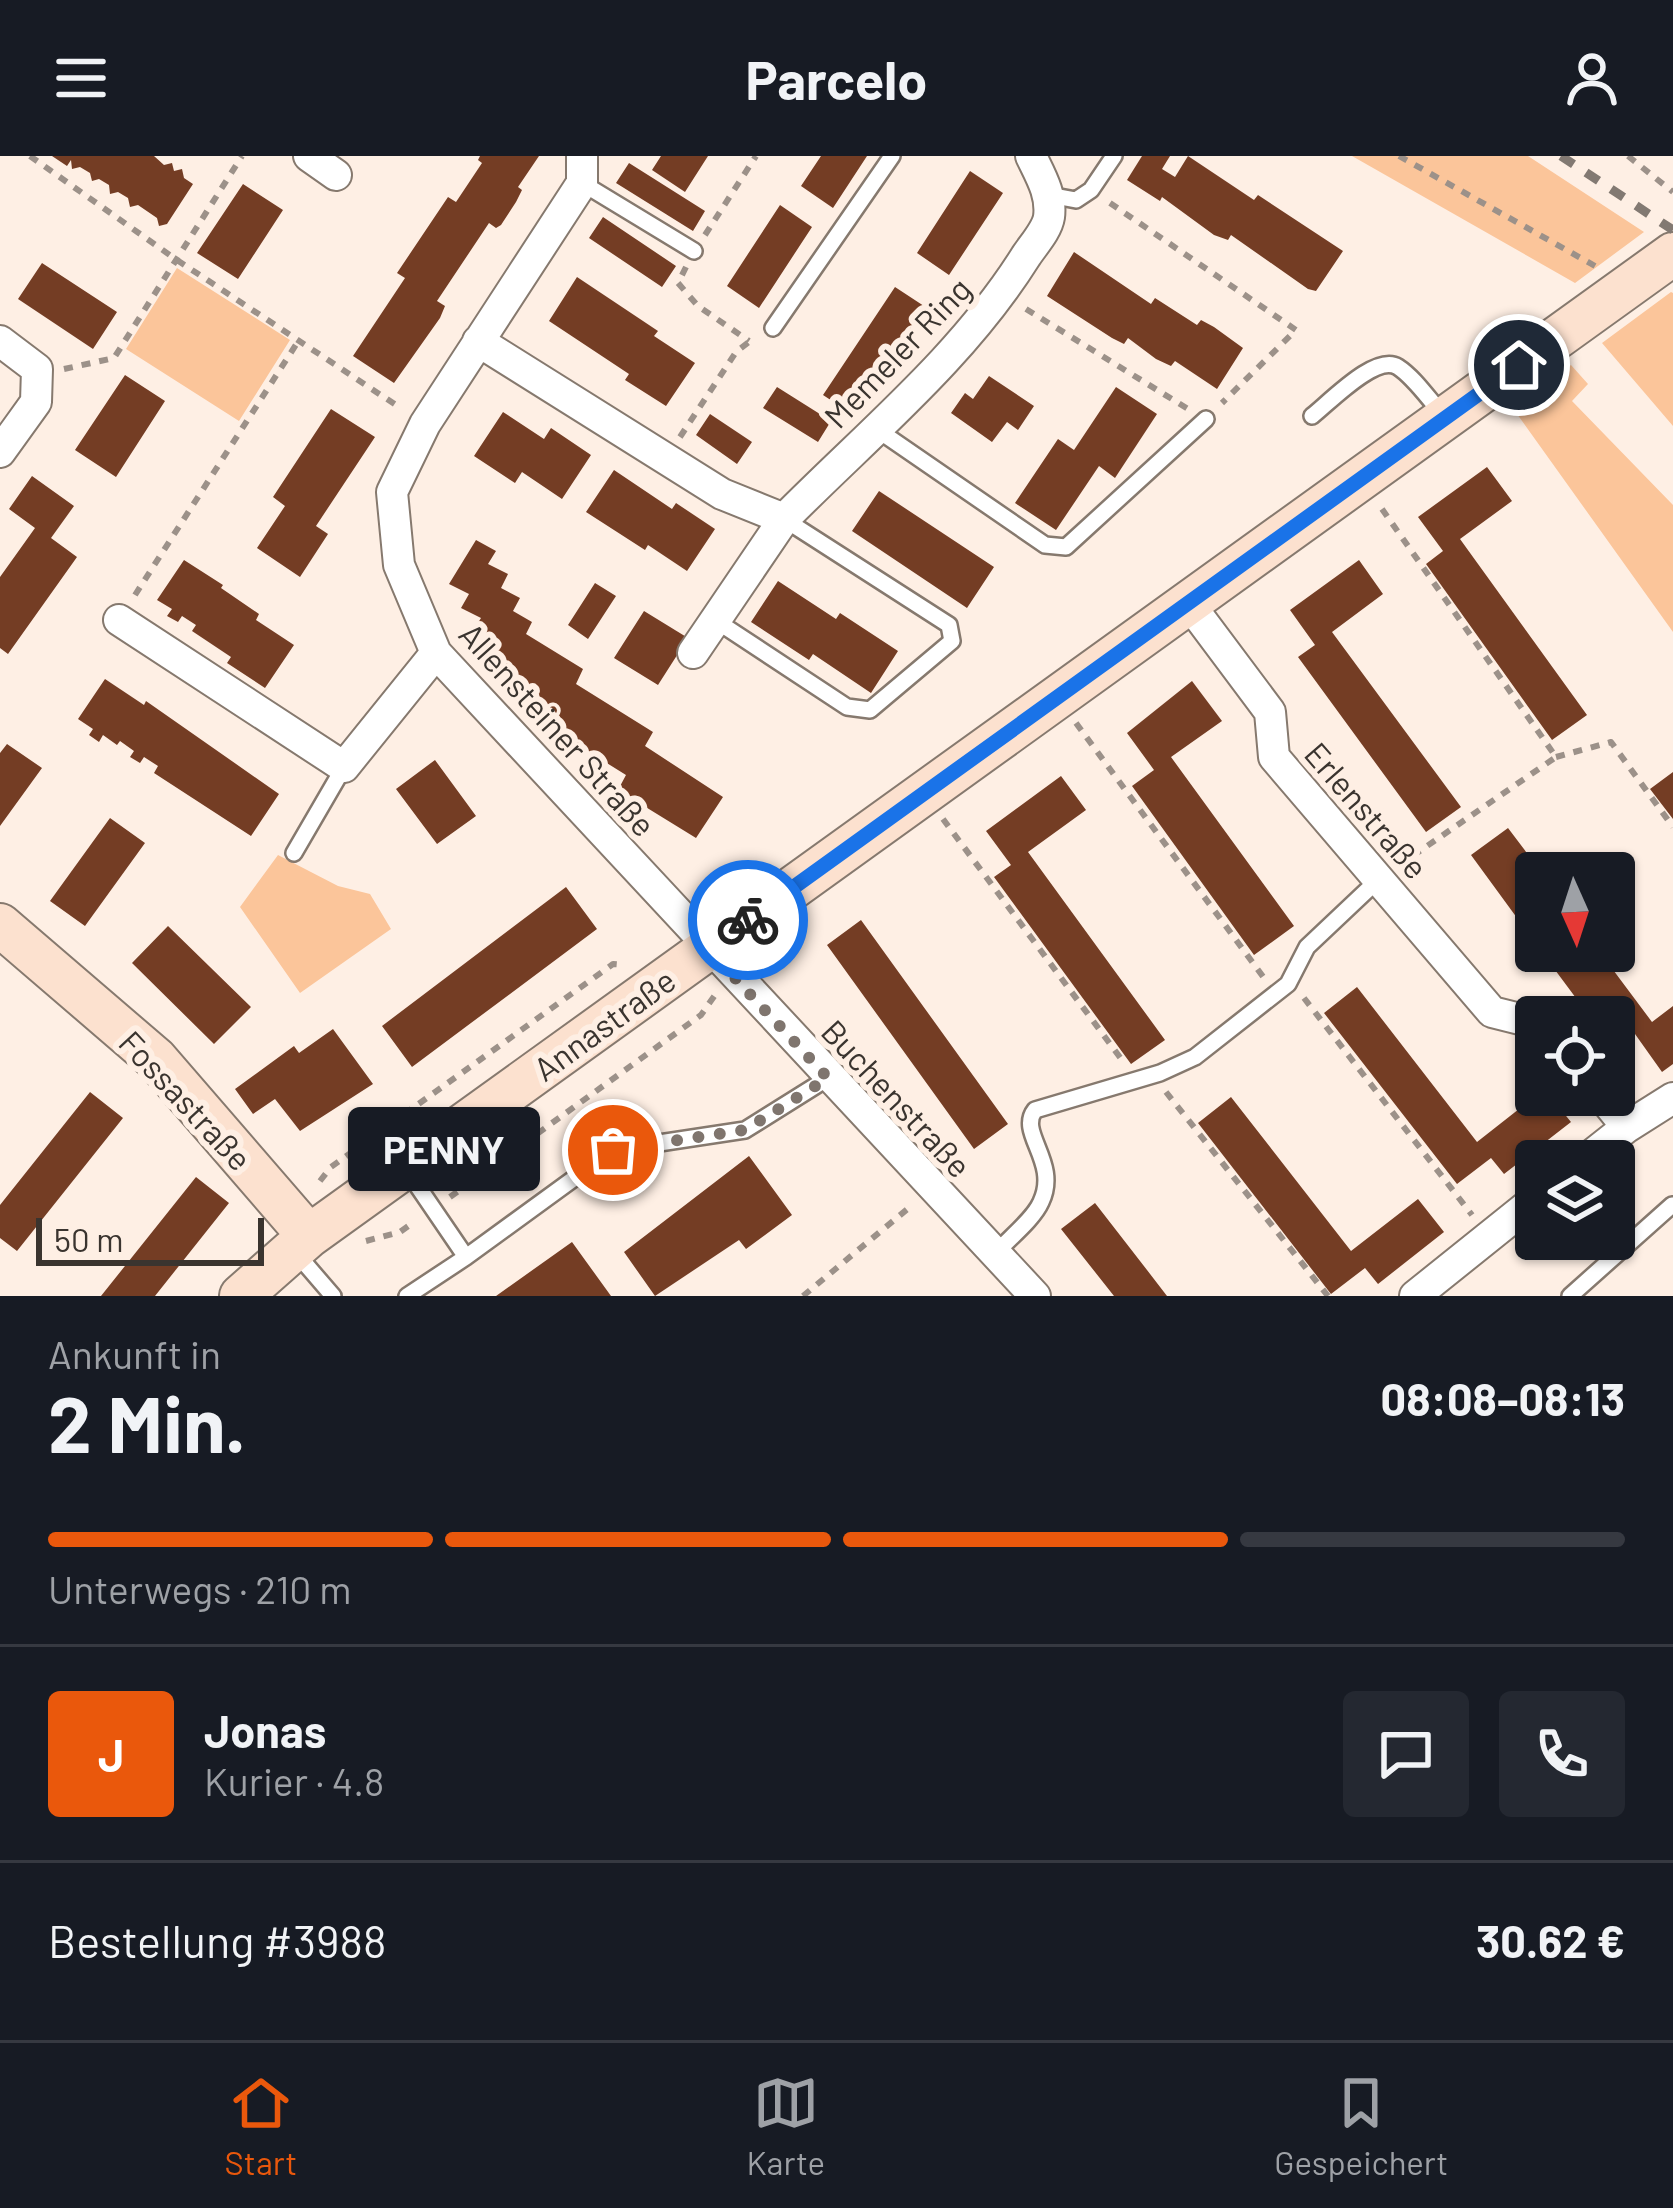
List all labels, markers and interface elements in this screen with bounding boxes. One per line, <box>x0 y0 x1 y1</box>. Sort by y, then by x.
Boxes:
icon: menu <box>48 45 114 111</box>
icon: person <box>1559 45 1625 111</box>
text: Parcelo <box>746 46 927 111</box>
street label: Memeler Ring <box>815 268 979 436</box>
pin <box>1468 314 1570 416</box>
icon: home <box>1486 332 1552 398</box>
street label: Allensteiner Straße <box>452 614 664 844</box>
street label: Erlenstraße <box>1297 734 1437 886</box>
north arrow <box>1515 852 1635 972</box>
map controls <box>1515 852 1635 1260</box>
courier <box>688 860 808 980</box>
icon: bike <box>715 887 781 953</box>
street label: Annastraße <box>525 959 683 1089</box>
button: locate <box>1515 996 1635 1116</box>
street label: Buchenstraße <box>814 1011 980 1185</box>
street label: Fossastraße <box>111 1022 261 1178</box>
pin <box>562 1099 664 1201</box>
callout: PENNY <box>349 1108 541 1192</box>
icon: bag <box>580 1117 646 1183</box>
text: PENNY <box>383 1125 505 1172</box>
button: layers <box>1515 1140 1635 1260</box>
scale bar <box>36 1212 264 1265</box>
text: 50 m <box>54 1219 124 1259</box>
text: Ankunft in <box>48 1330 221 1377</box>
text: 08:08–08:13 <box>1381 1371 1625 1425</box>
text: 2 Min. <box>48 1375 246 1469</box>
text: Unterwegs · 210 m <box>48 1565 351 1612</box>
button: chat <box>1343 1691 1469 1817</box>
button: phone <box>1499 1691 1625 1817</box>
text: Jonas <box>204 1703 326 1757</box>
text: J <box>98 1727 124 1781</box>
text: Kurier · 4.8 <box>204 1757 384 1804</box>
text: Bestellung #3988 <box>48 1913 386 1967</box>
text: 30.62 € <box>1476 1913 1625 1967</box>
tab: Start <box>225 2070 297 2182</box>
tab: Karte <box>746 2070 825 2182</box>
tab: Gespeichert <box>1274 2070 1448 2182</box>

